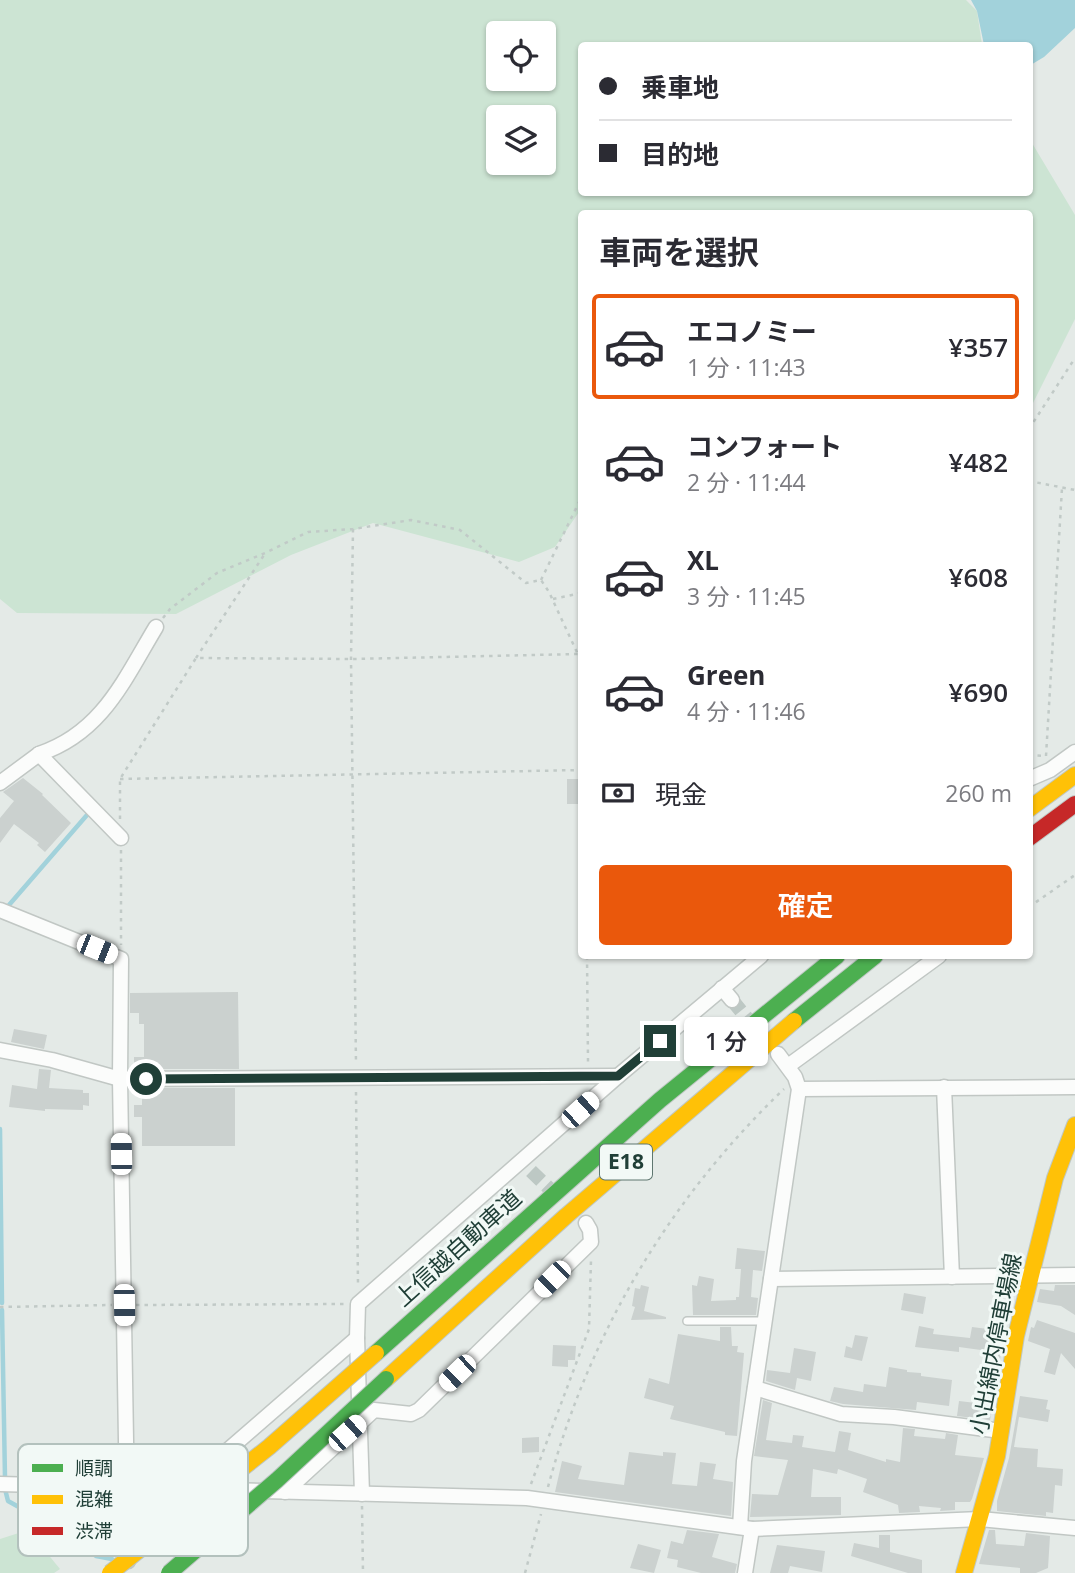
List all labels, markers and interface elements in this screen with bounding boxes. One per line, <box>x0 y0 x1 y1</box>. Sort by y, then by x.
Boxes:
map controls <box>486 21 556 175</box>
button: locate <box>486 21 556 91</box>
text: 乗車地 <box>641 69 719 105</box>
button: layers <box>486 105 556 175</box>
text: 目的地 <box>641 136 719 172</box>
text: 車両を選択 <box>599 230 759 273</box>
text: エコノミー <box>687 313 817 349</box>
icon: car <box>603 315 666 378</box>
text: ¥357 <box>949 329 1008 365</box>
text: 1 分 · 11:43 <box>687 351 806 383</box>
text: コンフォート <box>687 428 842 464</box>
icon: car <box>603 430 666 493</box>
text: ¥482 <box>949 444 1008 480</box>
text: 2 分 · 11:44 <box>687 466 806 498</box>
text: XL <box>687 542 719 578</box>
icon: car <box>603 545 666 608</box>
text: ¥608 <box>949 559 1008 595</box>
text: 3 分 · 11:45 <box>687 580 806 612</box>
text: Green <box>687 657 765 693</box>
icon: car <box>603 660 666 723</box>
text: ¥690 <box>949 674 1008 710</box>
text: 4 分 · 11:46 <box>687 695 806 727</box>
icon: cash <box>599 774 637 812</box>
text: 現金 <box>655 776 707 812</box>
text: 260 m <box>945 777 1012 809</box>
button: 確定 <box>599 865 1012 945</box>
car <box>74 931 121 967</box>
callout: 1 分 <box>684 1016 768 1066</box>
route end <box>644 1025 676 1057</box>
text: 1 分 <box>705 1025 747 1057</box>
route start <box>130 1063 162 1095</box>
car <box>558 1088 603 1132</box>
car <box>111 1133 132 1175</box>
road number: E18 <box>600 1144 652 1180</box>
street label: 上信越自動車道 <box>387 1182 528 1313</box>
street label: 小出綿内停車場線 <box>962 1250 1028 1437</box>
car <box>530 1257 575 1301</box>
car <box>114 1284 135 1326</box>
car <box>435 1351 480 1395</box>
car <box>325 1411 370 1455</box>
legend <box>18 1444 248 1556</box>
text: 順調 <box>75 1455 113 1481</box>
text: 混雑 <box>75 1486 113 1512</box>
text: 渋滞 <box>75 1518 113 1544</box>

